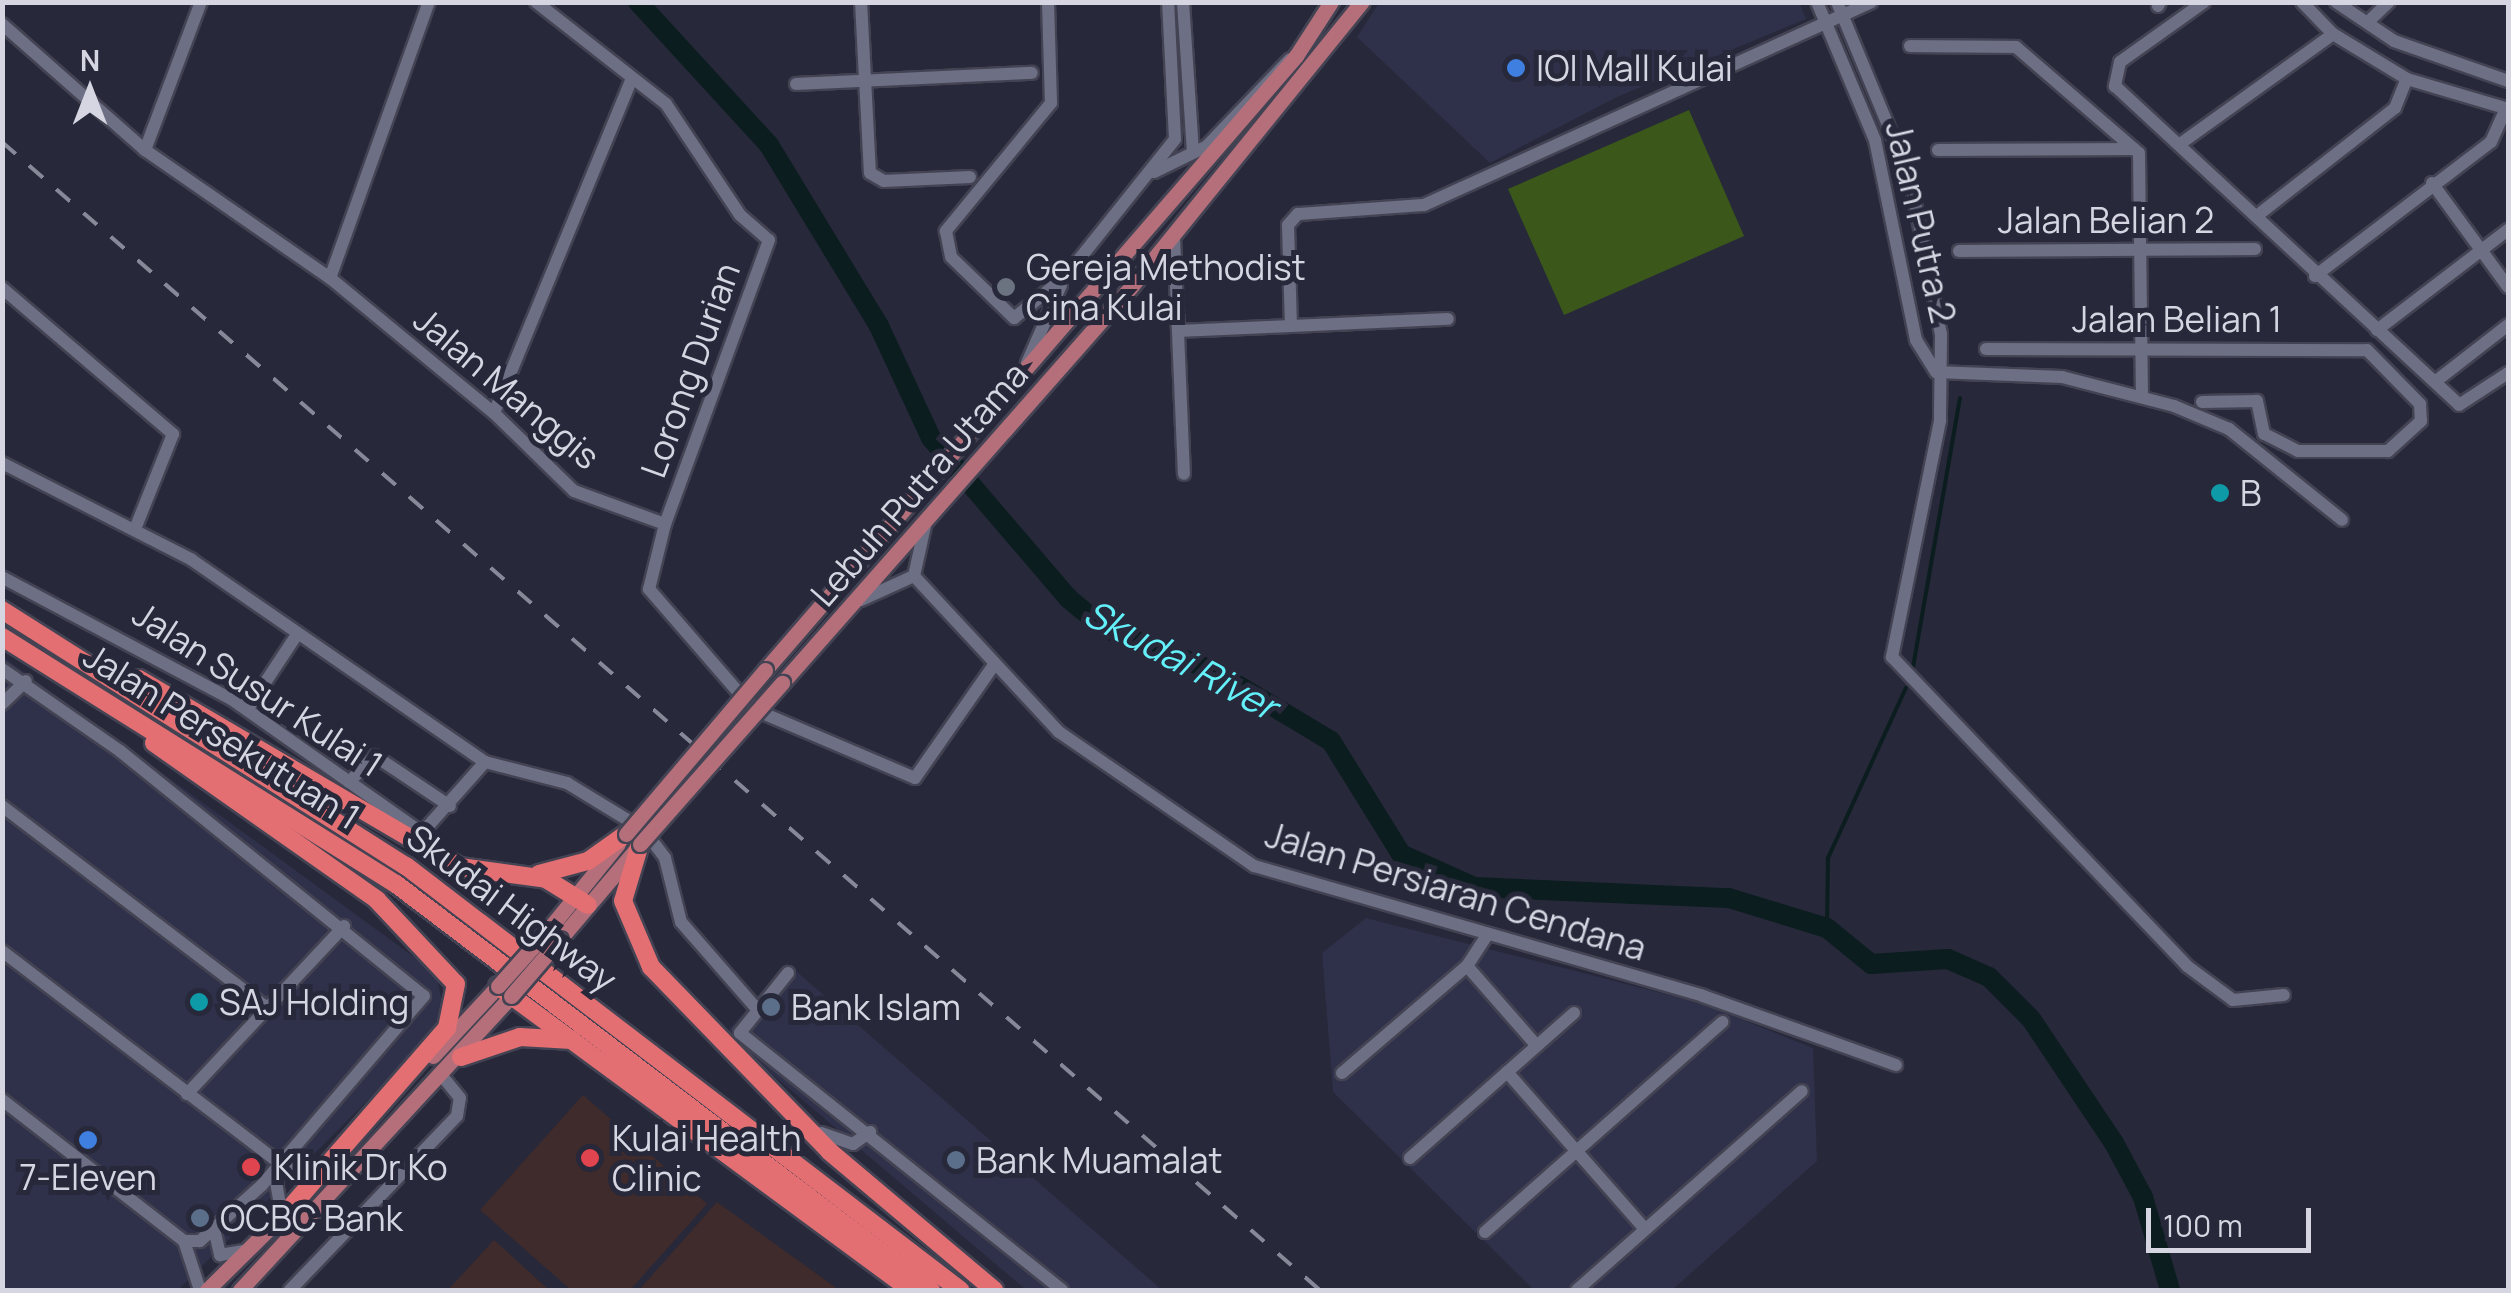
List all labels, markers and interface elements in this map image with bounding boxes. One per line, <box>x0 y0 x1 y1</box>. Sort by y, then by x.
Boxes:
north arrow <box>40 40 140 140</box>
text: N <box>80 41 100 79</box>
place label: IOI Mall Kulai <box>1536 47 1733 89</box>
marker: IOI Mall Kulai <box>1505 57 1527 79</box>
street label: Jalan Putra 2 <box>1877 117 1965 327</box>
street label: Jalan Belian 2 <box>1998 199 2214 241</box>
place label: Gereja Methodist Cina Kulai <box>1026 246 1306 328</box>
street label: Lorong Durian <box>632 257 748 483</box>
marker: Gereja Methodist Cina Kulai <box>995 276 1017 298</box>
street label: Jalan Manggis <box>406 298 608 478</box>
street label: Jalan Belian 1 <box>2072 298 2282 340</box>
street label: Lebuh Putra Utama <box>802 354 1036 614</box>
place label: B <box>2240 472 2261 514</box>
marker: B <box>2209 482 2231 504</box>
water label: Skudai River <box>1077 589 1285 729</box>
street label: Jalan Susur Kulai 1 <box>125 593 391 785</box>
street label: Jalan Persekutuan 1 <box>76 634 368 838</box>
street label: Jalan Persiaran Cendana <box>1261 813 1651 969</box>
street label: Skudai Highway <box>399 816 625 1000</box>
place label: SAJ Holding <box>219 981 409 1023</box>
place label: Bank Islam <box>791 986 961 1028</box>
marker: SAJ Holding <box>188 991 210 1013</box>
marker: Bank Islam <box>760 996 782 1018</box>
place label: Kulai Health Clinic <box>612 1117 802 1199</box>
marker: 7-Eleven <box>77 1129 99 1151</box>
place label: Bank Muamalat <box>976 1139 1222 1181</box>
marker: Kulai Health Clinic <box>577 1145 603 1171</box>
place label: Klinik Dr Ko <box>274 1146 448 1188</box>
marker: Bank Muamalat <box>945 1149 967 1171</box>
marker: Klinik Dr Ko <box>238 1154 264 1180</box>
place label: 7-Eleven <box>19 1156 157 1198</box>
scale bar <box>2151 1188 2316 1250</box>
place label: OCBC Bank <box>220 1197 403 1239</box>
text: 100 m <box>2163 1205 2243 1246</box>
marker: OCBC Bank <box>189 1207 211 1229</box>

